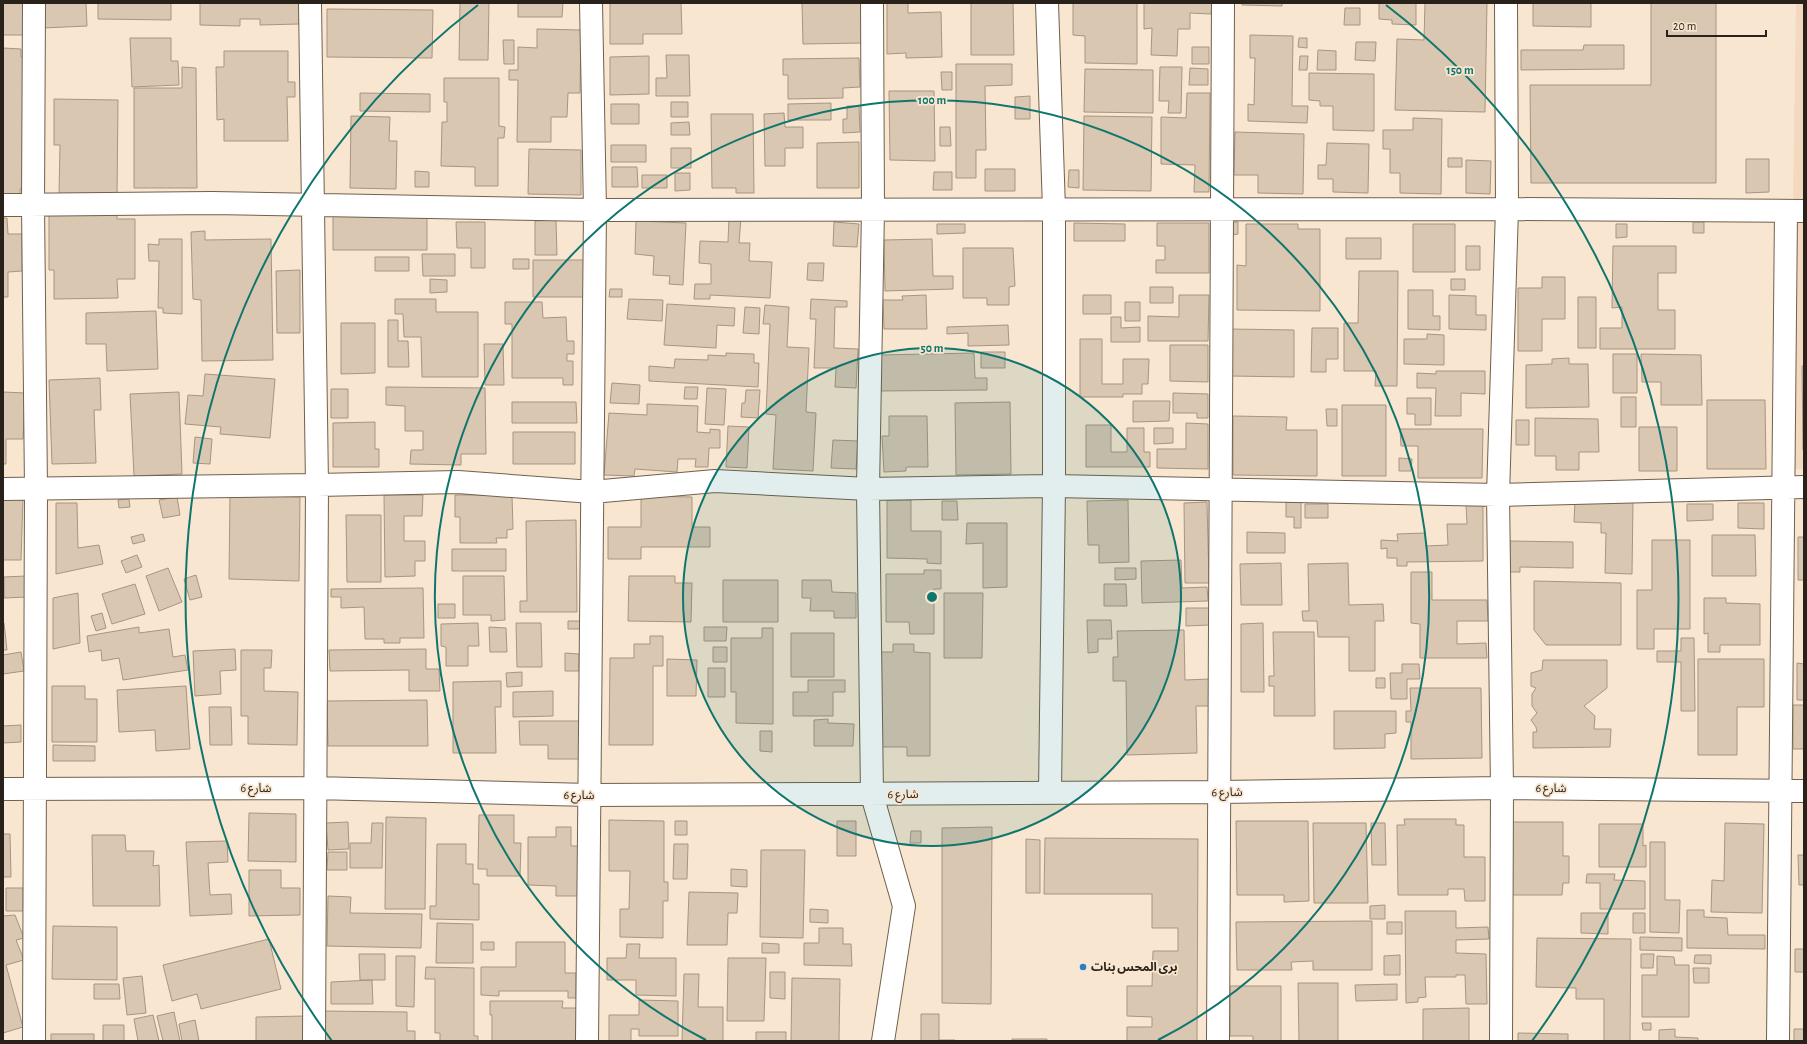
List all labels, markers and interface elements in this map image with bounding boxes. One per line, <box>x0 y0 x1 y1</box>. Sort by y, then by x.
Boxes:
scale bar <box>1667 12 1766 38</box>
text: 20 m <box>1673 20 1696 32</box>
text: 150 m <box>1446 64 1474 76</box>
text: 100 m <box>918 94 946 106</box>
text: 50 m <box>921 342 944 354</box>
centre of rings <box>925 590 939 604</box>
street label: شارع 6 <box>240 782 272 797</box>
street label: شارع 6 <box>1535 782 1567 797</box>
street label: شارع 6 <box>1211 786 1243 801</box>
street label: شارع 6 <box>887 788 919 803</box>
street label: شارع 6 <box>563 789 595 804</box>
place label: برى المحس بنات <box>1091 961 1178 974</box>
marker: برى المحس بنات <box>1078 962 1088 972</box>

